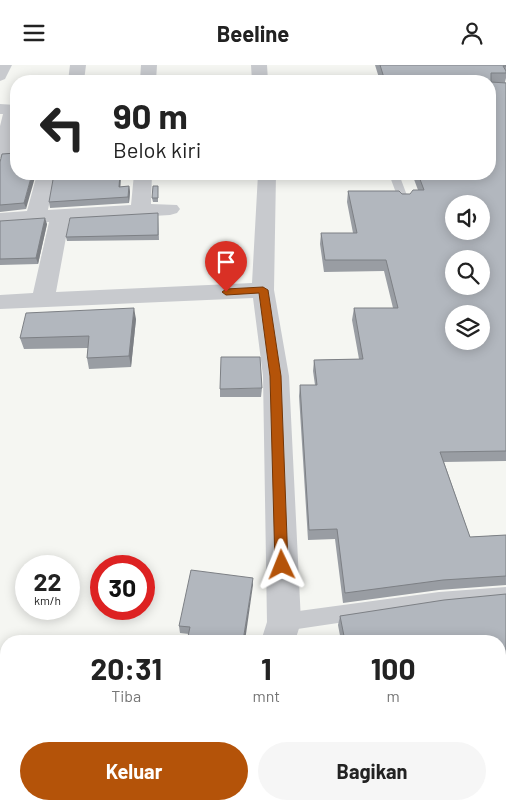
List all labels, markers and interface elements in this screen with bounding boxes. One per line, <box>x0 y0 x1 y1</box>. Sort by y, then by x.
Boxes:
icon: menu <box>20 19 48 47</box>
icon: person <box>458 19 486 47</box>
text: Beeline <box>217 20 289 46</box>
text: 90 m <box>113 94 188 136</box>
icon: left <box>30 95 95 160</box>
text: Belok kiri <box>113 136 201 162</box>
map controls <box>445 195 490 350</box>
button: sound <box>445 195 490 240</box>
pin <box>205 241 247 292</box>
icon: arrive <box>212 248 240 276</box>
button: search <box>445 250 490 295</box>
button: layers <box>445 305 490 350</box>
position arrow <box>255 538 307 590</box>
speed limit sign: 30 <box>90 555 155 620</box>
text: 22 <box>33 566 62 596</box>
text: km/h <box>34 593 61 607</box>
text: 20:31 <box>90 650 162 686</box>
text: 1 <box>261 650 272 686</box>
text: 100 <box>371 650 415 686</box>
text: Tiba <box>111 686 141 705</box>
text: mnt <box>253 686 280 705</box>
text: m <box>386 686 400 705</box>
button: Keluar <box>20 742 248 800</box>
button: Bagikan <box>258 742 486 800</box>

